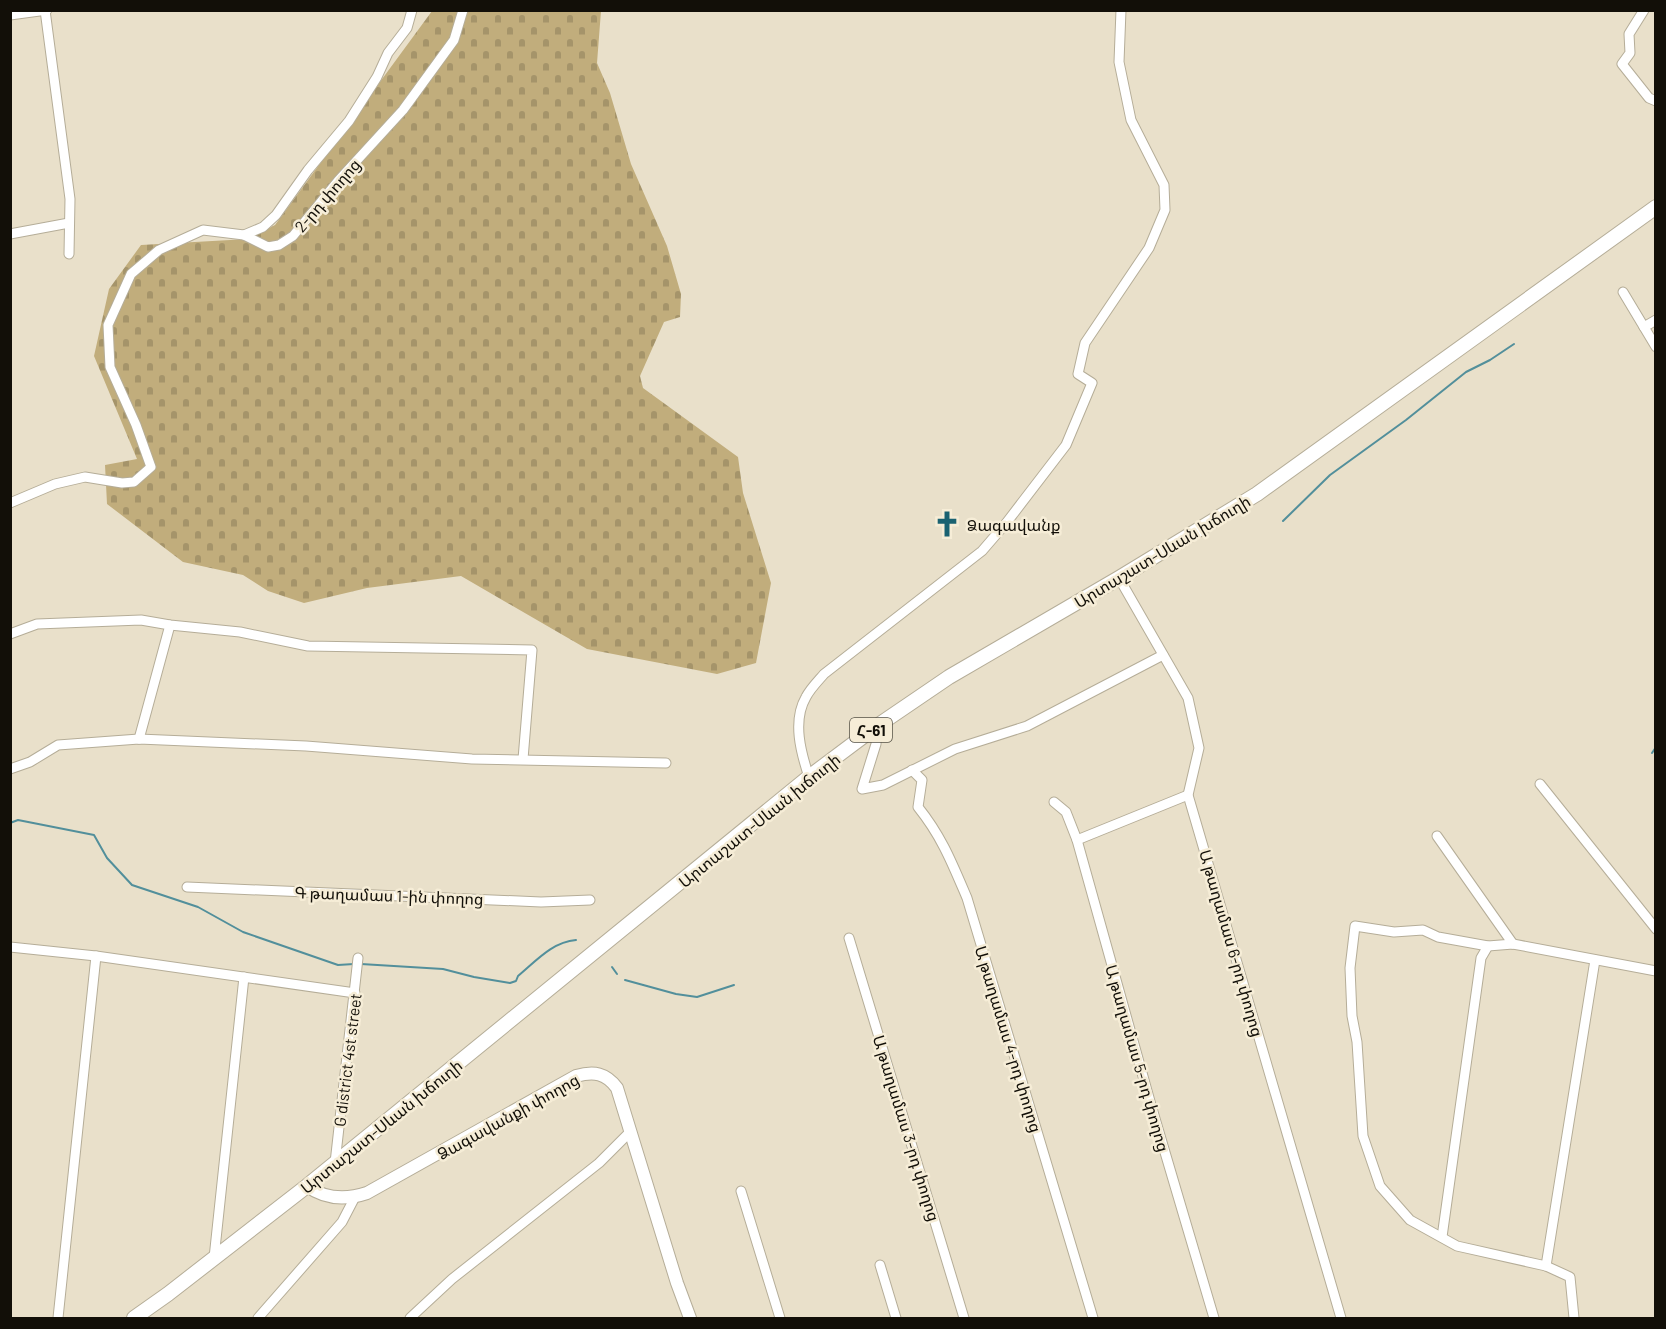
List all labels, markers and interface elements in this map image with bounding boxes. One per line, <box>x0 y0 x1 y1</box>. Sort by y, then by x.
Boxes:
street label: 2-րդ փողոց <box>290 155 365 236</box>
street label: Արտաշատ-Սևան խճուղի <box>1070 491 1254 612</box>
church icon: Ձագավանք <box>932 509 962 539</box>
place label: Ձագավանք <box>967 515 1060 535</box>
road number: Հ-61 <box>850 718 892 742</box>
street label: Արտաշատ-Սևան խճուղի <box>674 749 844 892</box>
street label: Ա թաղամաս 6-րդ փողոց <box>1195 847 1268 1039</box>
street label: Գ թաղամաս 1-ին փողոց <box>294 882 484 909</box>
street label: Ա թաղամաս 4-րդ փողոց <box>971 943 1046 1135</box>
street label: Ա թաղամաս 5-րդ փողոց <box>1101 962 1174 1154</box>
street label: G district 4st street <box>329 992 365 1128</box>
street label: Ա թաղամաս 3-րդ փողոց <box>869 1033 944 1224</box>
street label: Արտաշատ-Սևան խճուղի <box>296 1055 466 1198</box>
street label: Ձագավանքի փողոց <box>434 1069 583 1164</box>

